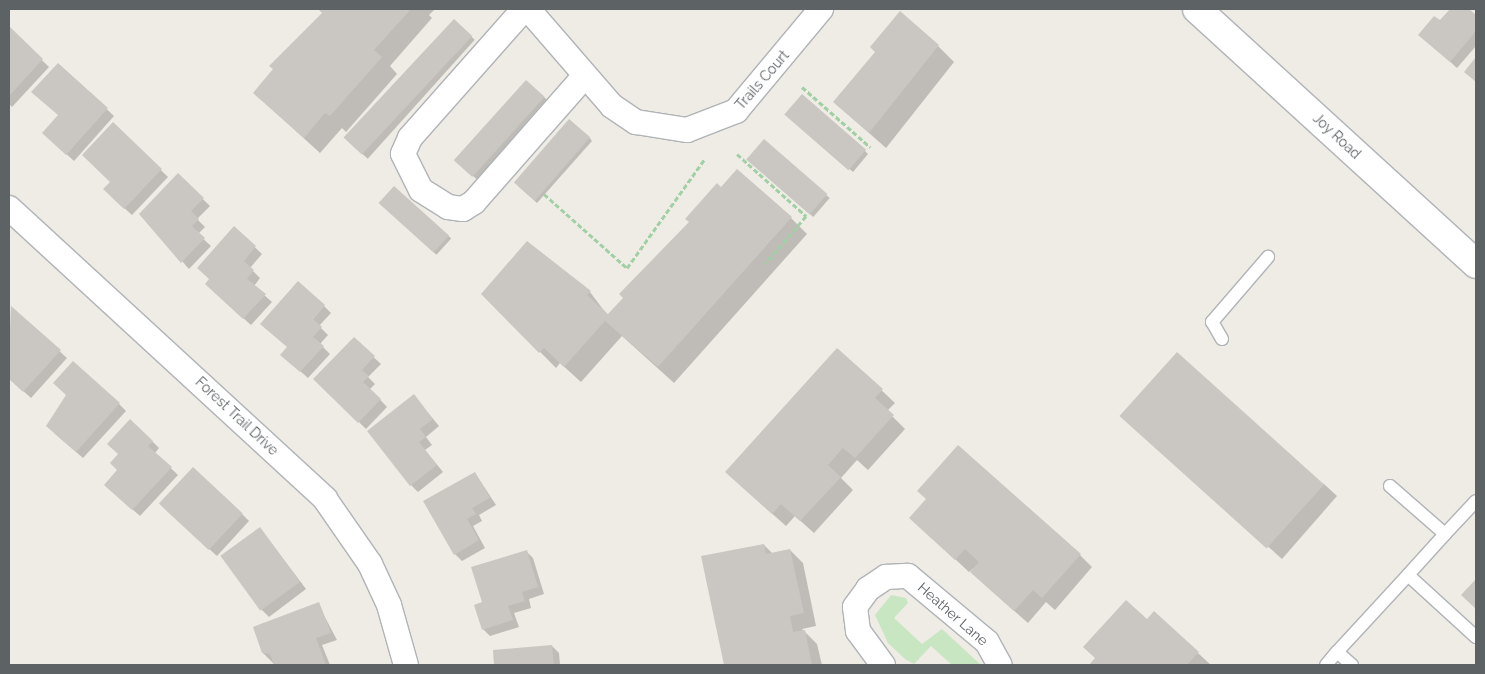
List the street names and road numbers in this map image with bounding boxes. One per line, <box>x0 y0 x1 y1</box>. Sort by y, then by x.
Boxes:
street label: Trails Court <box>732 47 792 113</box>
street label: Joy Road <box>1310 110 1364 162</box>
street label: Forest Trail Drive <box>192 373 282 459</box>
street label: Heather Lane <box>914 579 992 649</box>

